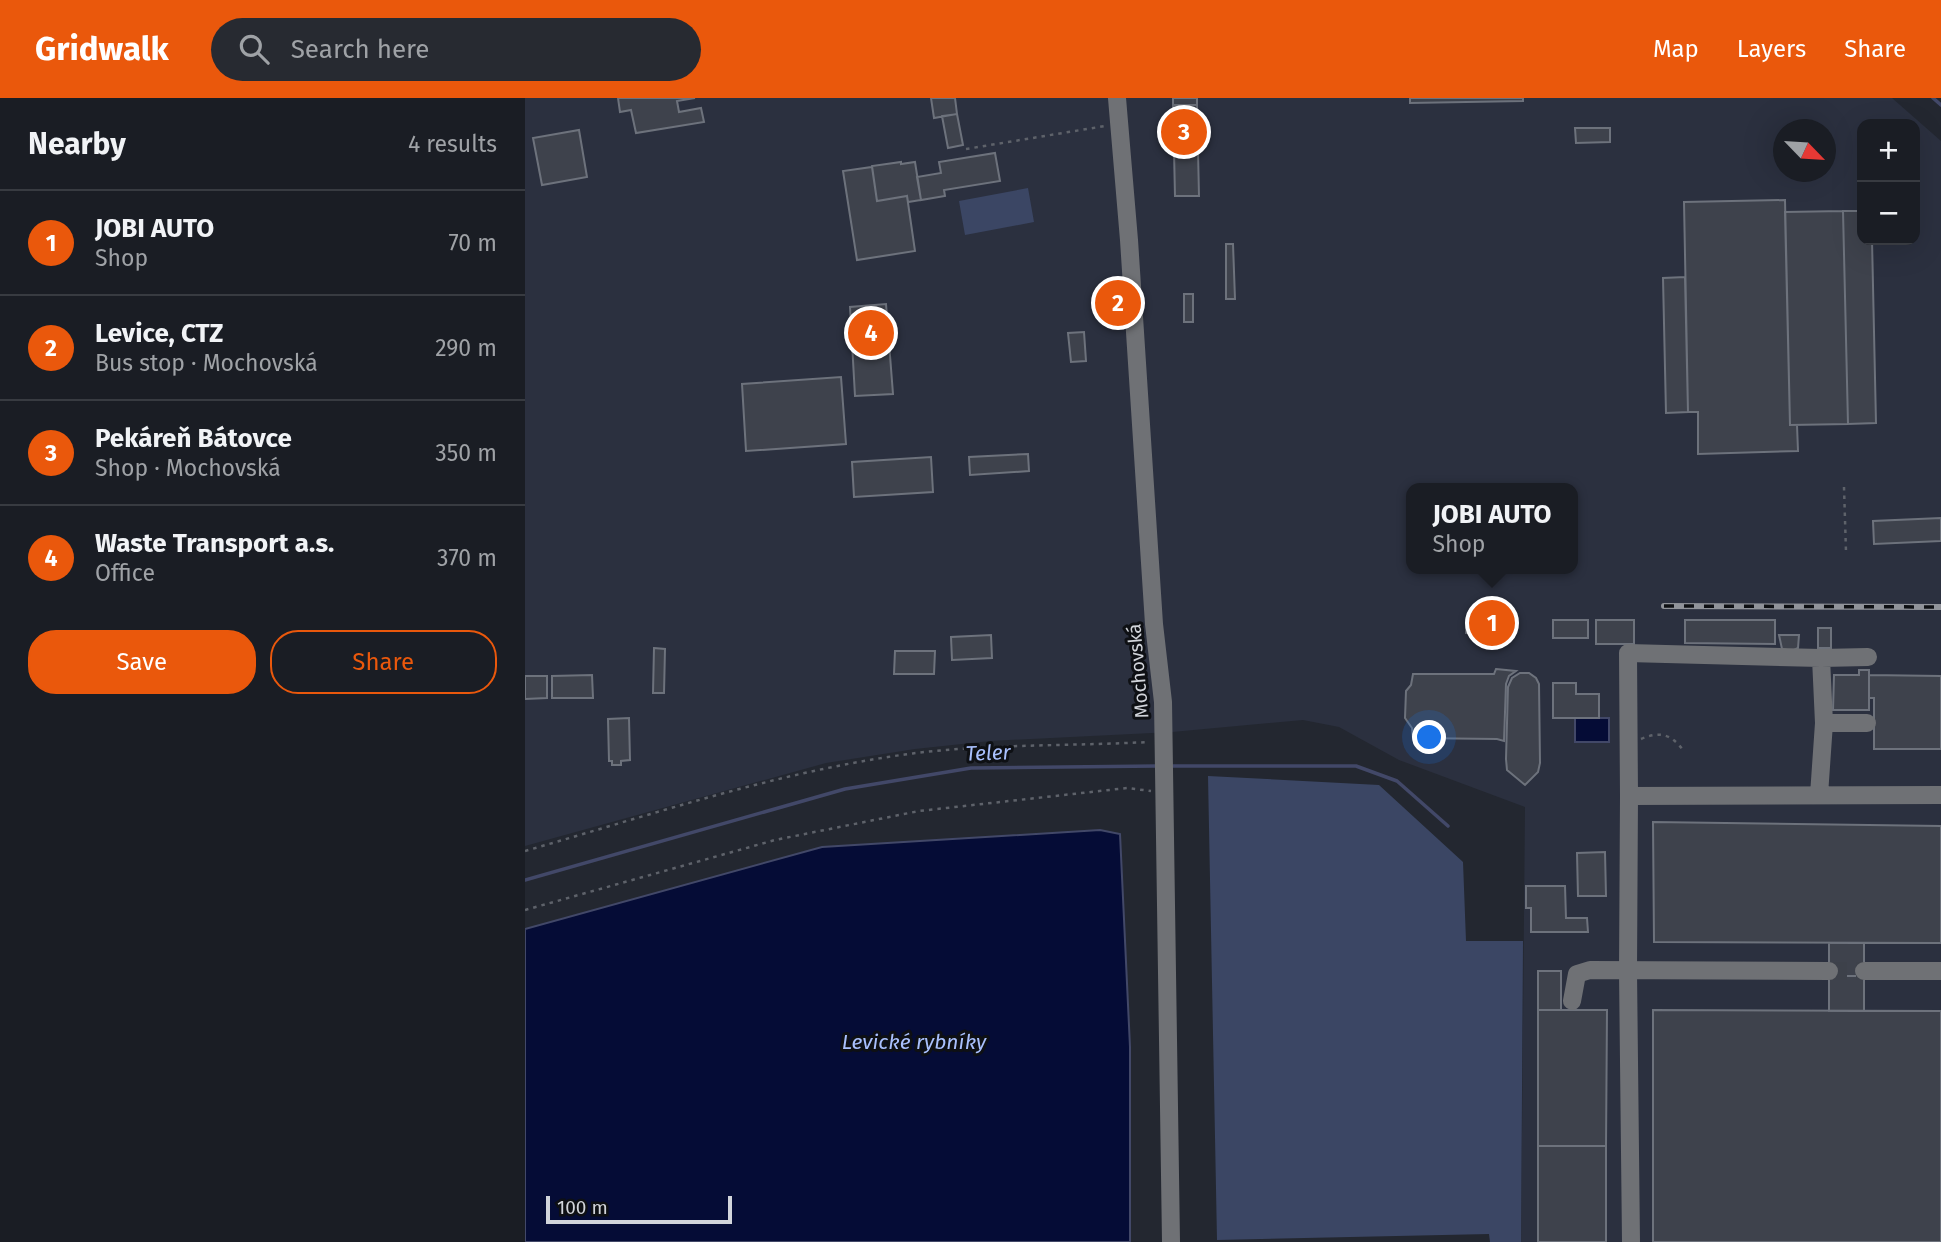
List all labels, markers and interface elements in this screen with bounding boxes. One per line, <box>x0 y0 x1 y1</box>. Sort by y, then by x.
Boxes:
search box <box>211 18 701 81</box>
text: Gridwalk <box>35 29 169 69</box>
icon: search <box>235 30 273 68</box>
text: Search here <box>291 34 430 65</box>
text: Map <box>1653 35 1699 63</box>
text: Layers <box>1737 35 1806 63</box>
text: Share <box>1844 35 1906 63</box>
pin: 3 <box>1161 106 1207 158</box>
north arrow <box>1773 119 1836 182</box>
map controls <box>1857 119 1920 245</box>
button: + <box>1857 119 1920 182</box>
text: Nearby <box>28 126 126 162</box>
text: 4 results <box>408 130 497 158</box>
button: − <box>1857 182 1920 245</box>
text: JOBI AUTO <box>95 213 214 244</box>
text: 1 <box>46 229 56 257</box>
text: 70 m <box>448 229 497 257</box>
text: Shop <box>95 244 148 272</box>
pin: 2 <box>1095 277 1141 329</box>
pin: 4 <box>848 307 894 359</box>
text: Levice, CTZ <box>95 318 223 349</box>
text: 2 <box>45 334 57 362</box>
text: 290 m <box>435 334 497 362</box>
text: Bus stop · Mochovská <box>95 349 318 377</box>
text: Pekáreň Bátovce <box>95 423 292 454</box>
text: 3 <box>45 439 57 467</box>
text: 350 m <box>435 439 497 467</box>
text: Shop · Mochovská <box>95 454 281 482</box>
popup <box>1406 483 1578 574</box>
text: JOBI AUTO <box>1432 499 1552 530</box>
text: Waste Transport a.s. <box>95 528 334 559</box>
text: Shop <box>1432 530 1486 558</box>
text: 4 <box>45 544 58 572</box>
text: 370 m <box>437 544 497 572</box>
text: Office <box>95 559 155 587</box>
pin: 1 <box>1469 597 1515 649</box>
street label: Mochovská <box>1122 623 1154 719</box>
button: Save <box>28 630 256 694</box>
button: Share <box>270 630 497 694</box>
your location <box>1412 720 1446 754</box>
water label: Teler <box>965 739 1012 767</box>
water label: Levické rybníky <box>842 1029 987 1055</box>
scale bar <box>546 1193 731 1225</box>
text: 100 m <box>557 1196 608 1219</box>

